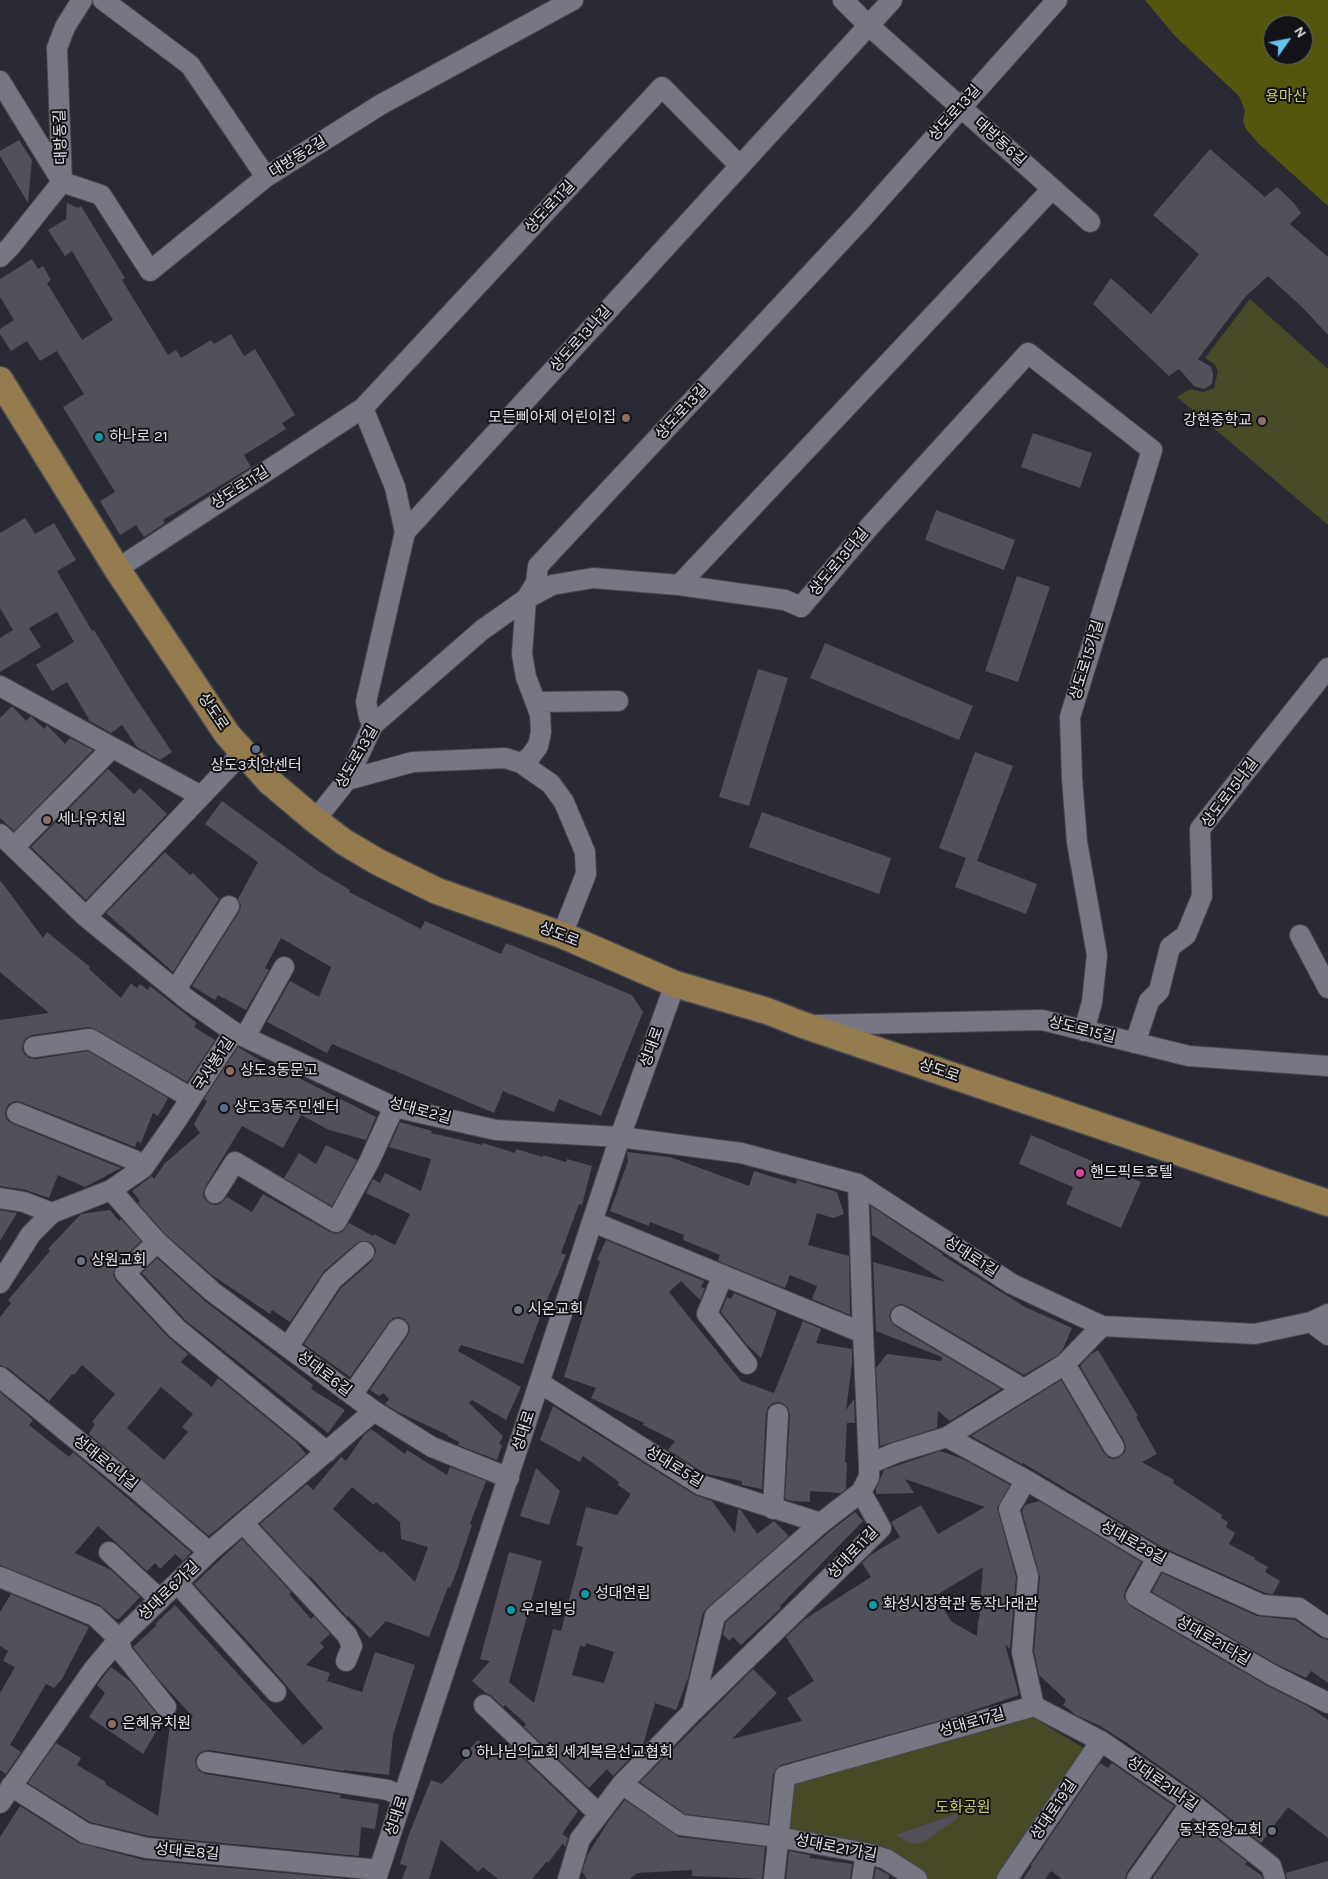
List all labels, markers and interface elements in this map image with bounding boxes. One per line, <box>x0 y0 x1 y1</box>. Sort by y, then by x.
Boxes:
north arrow <box>1263 15 1313 65</box>
text: N <box>1290 23 1310 41</box>
street label: 상도로13길 <box>925 81 985 145</box>
park label: 용마산 <box>1265 88 1307 106</box>
street label: 대방동길 <box>51 109 71 165</box>
street label: 대방동6길 <box>970 114 1030 170</box>
street label: 대방동2길 <box>266 132 330 182</box>
street label: 상도로11길 <box>521 177 579 237</box>
street label: 상도로13나길 <box>547 302 615 376</box>
street label: 상도로13길 <box>652 381 712 443</box>
place label: 모든삐아제 어린이집 <box>488 409 616 427</box>
marker: 모든삐아제 어린이집 <box>620 412 632 424</box>
place label: 강현중학교 <box>1183 412 1252 430</box>
marker: 강현중학교 <box>1256 415 1268 427</box>
place label: 하나로 21 <box>109 428 168 446</box>
marker: 하나로 21 <box>93 431 105 443</box>
street label: 상도로11길 <box>208 463 272 513</box>
street label: 상도로13다길 <box>805 524 873 600</box>
street label: 상도로15가길 <box>1066 618 1108 702</box>
street label: 상도로 <box>194 690 232 734</box>
street label: 상도로13길 <box>332 723 382 791</box>
marker: 상도3치안센터 <box>250 743 262 755</box>
street label: 상도로15나길 <box>1198 755 1262 831</box>
place label: 상도3치안센터 <box>210 757 302 775</box>
place label: 세나유치원 <box>57 811 126 829</box>
marker: 세나유치원 <box>41 814 53 826</box>
street label: 상도로 <box>536 919 582 951</box>
street label: 상도로15길 <box>1047 1013 1117 1047</box>
street label: 성대로 <box>636 1024 668 1070</box>
street label: 국사봉1길 <box>190 1034 238 1094</box>
street label: 상도로 <box>916 1056 962 1086</box>
place label: 상도3동문고 <box>240 1062 318 1080</box>
marker: 상도3동문고 <box>224 1065 236 1077</box>
street label: 성대로2길 <box>387 1094 453 1128</box>
place label: 상도3동주민센터 <box>234 1099 339 1117</box>
marker: 상도3동주민센터 <box>218 1102 230 1114</box>
place label: 핸드픽트호텔 <box>1090 1164 1173 1182</box>
marker: 핸드픽트호텔 <box>1074 1167 1086 1179</box>
street label: 성대로1길 <box>941 1233 1001 1281</box>
place label: 상원교회 <box>91 1252 146 1270</box>
marker: 상원교회 <box>75 1255 87 1267</box>
place label: 시온교회 <box>528 1301 583 1319</box>
marker: 시온교회 <box>512 1304 524 1316</box>
street label: 성대로6길 <box>293 1348 355 1400</box>
street label: 성대로 <box>509 1409 539 1453</box>
street label: 성대로6나길 <box>69 1432 141 1494</box>
street label: 성대로5길 <box>642 1443 706 1491</box>
street label: 성대로29길 <box>1097 1518 1169 1568</box>
street label: 성대로11길 <box>824 1523 882 1583</box>
street label: 성대로6가길 <box>135 1558 203 1624</box>
place label: 성대연립 <box>595 1585 650 1603</box>
marker: 성대연립 <box>579 1588 591 1600</box>
place label: 화성시장학관 동작나래관 <box>883 1596 1038 1614</box>
marker: 화성시장학관 동작나래관 <box>867 1599 879 1611</box>
place label: 우리빌딩 <box>521 1601 576 1619</box>
marker: 우리빌딩 <box>505 1604 517 1616</box>
street label: 성대로21다길 <box>1173 1613 1253 1669</box>
street label: 성대로17길 <box>937 1705 1007 1741</box>
place label: 은혜유치원 <box>122 1715 191 1733</box>
marker: 은혜유치원 <box>106 1718 118 1730</box>
place label: 하나님의교회 세계복음선교협회 <box>476 1744 673 1762</box>
marker: 하나님의교회 세계복음선교협회 <box>460 1747 472 1759</box>
street label: 성대로21나길 <box>1123 1753 1201 1815</box>
street label: 성대로19길 <box>1027 1776 1081 1844</box>
street label: 성대로 <box>382 1794 412 1838</box>
park label: 도화공원 <box>935 1799 991 1817</box>
place label: 동작중앙교회 <box>1179 1822 1262 1840</box>
marker: 동작중앙교회 <box>1266 1825 1278 1837</box>
street label: 성대로21가길 <box>794 1831 878 1865</box>
street label: 성대로8길 <box>154 1840 220 1864</box>

